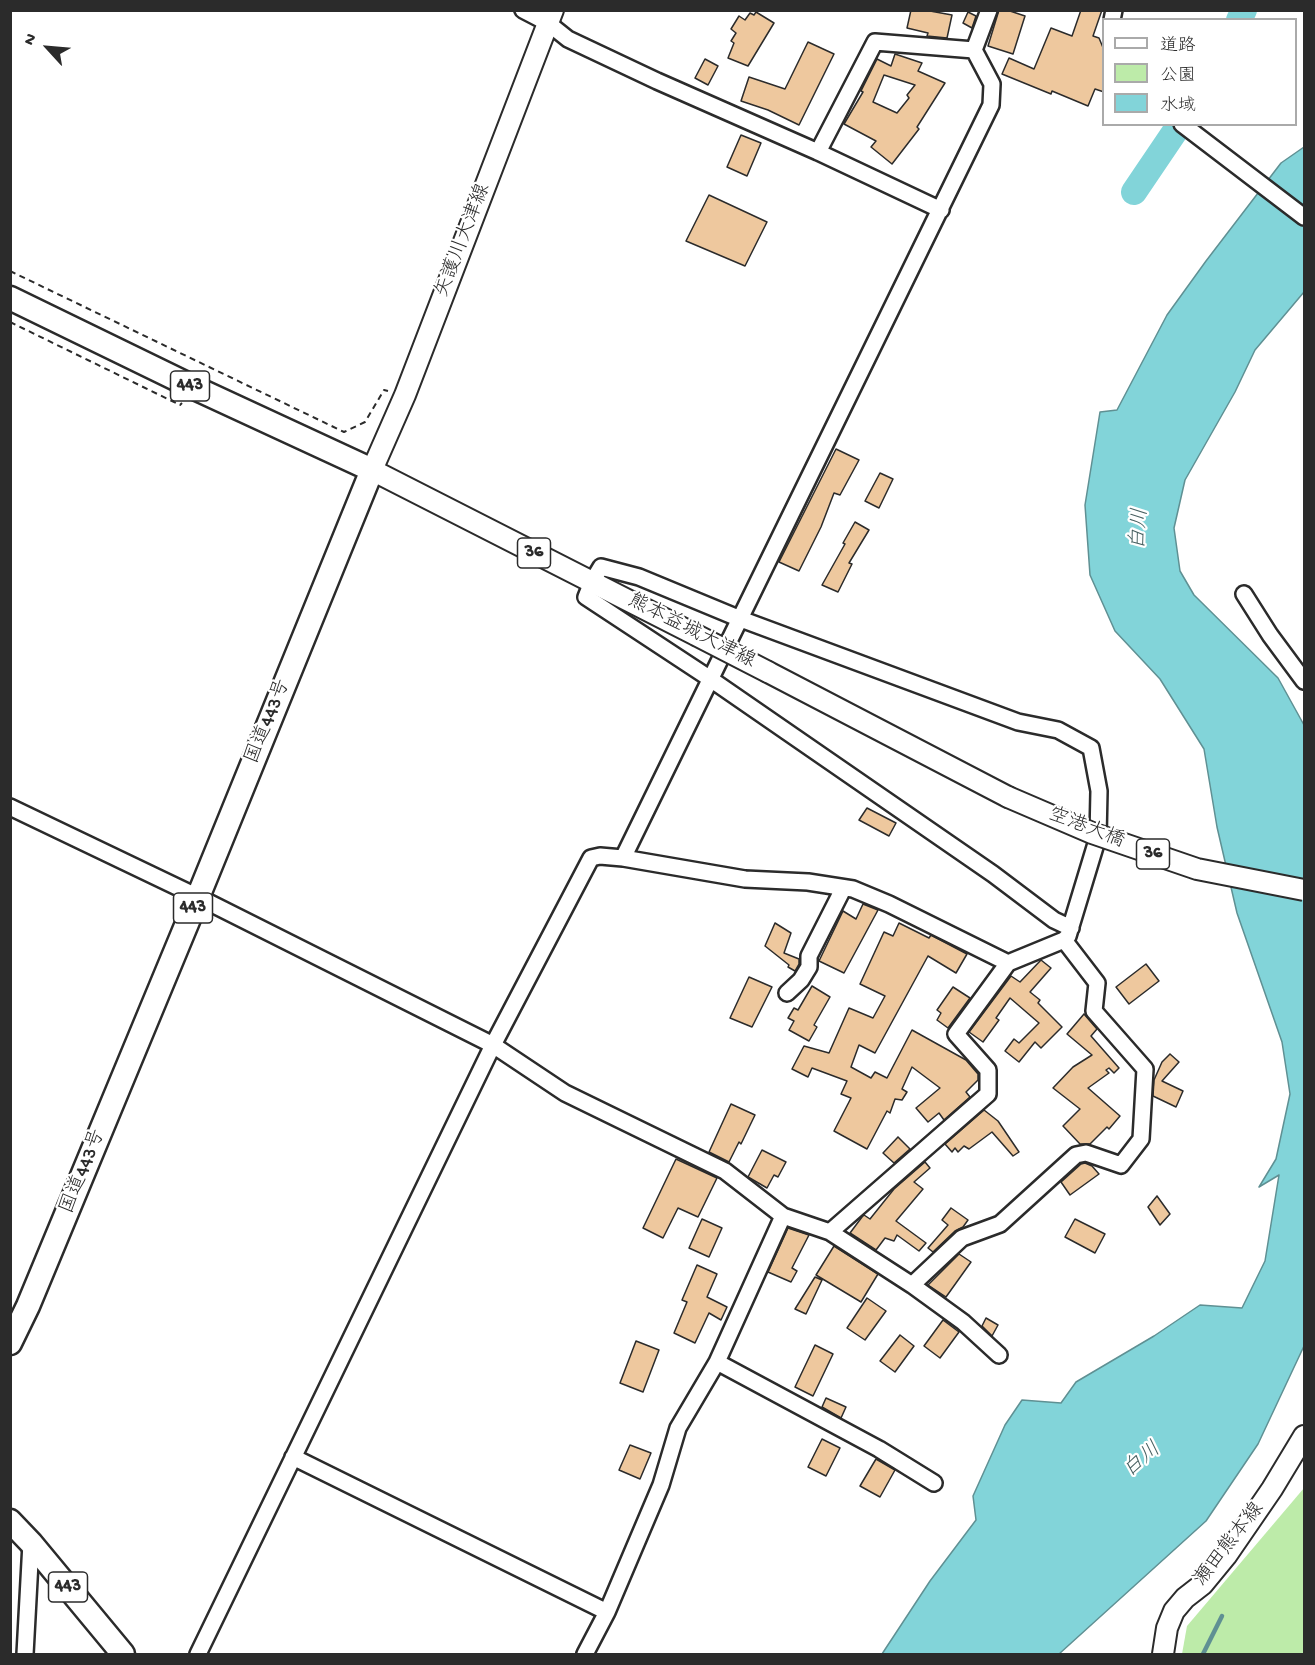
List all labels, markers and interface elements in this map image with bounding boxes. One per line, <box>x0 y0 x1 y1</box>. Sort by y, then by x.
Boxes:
north arrow <box>18 18 78 78</box>
legend <box>1102 18 1297 126</box>
text: N <box>21 31 42 49</box>
text: 道路 <box>1160 36 1196 57</box>
text: 公園 <box>1160 66 1196 87</box>
text: 水域 <box>1160 96 1196 117</box>
street label: 矢護川大津線 <box>431 181 497 301</box>
road number: 443 <box>170 371 210 401</box>
water label: 白川 <box>1127 507 1155 551</box>
road number: 36 <box>518 538 550 568</box>
street label: 熊本益城大津線 <box>623 590 759 674</box>
street label: 国道443号 <box>241 676 297 768</box>
street label: 空港大橋 <box>1044 803 1128 855</box>
road number: 36 <box>1136 839 1170 869</box>
road number: 443 <box>174 893 212 923</box>
street label: 国道443号 <box>56 1126 112 1218</box>
water label: 白川 <box>1119 1438 1167 1484</box>
street label: 瀬田熊本線 <box>1190 1498 1270 1592</box>
road number: 443 <box>48 1572 88 1602</box>

